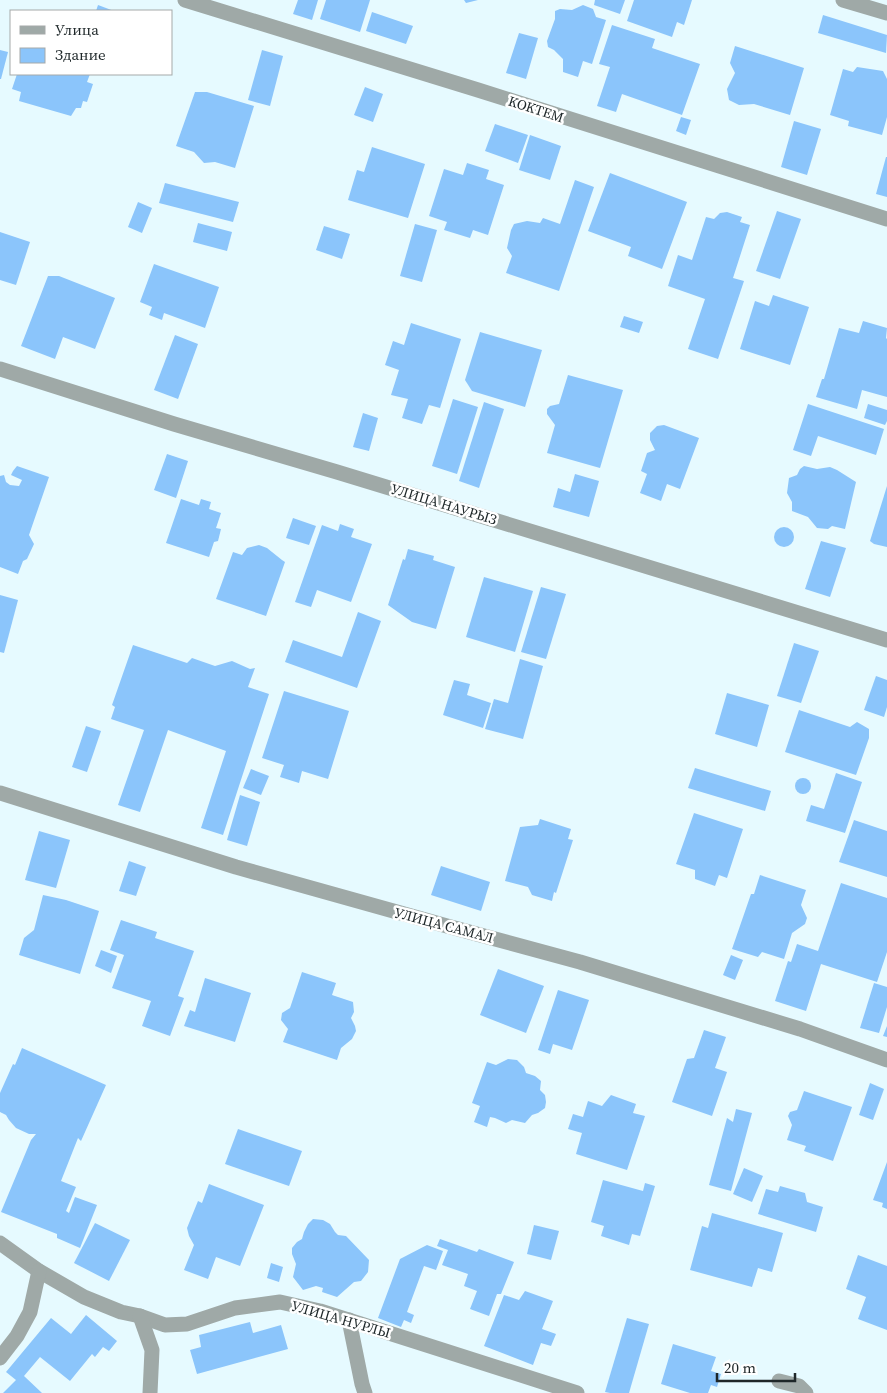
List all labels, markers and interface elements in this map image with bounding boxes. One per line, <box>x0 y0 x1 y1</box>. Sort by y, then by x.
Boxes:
legend <box>10 10 172 75</box>
text: Улица <box>55 19 99 40</box>
text: Здание <box>55 44 106 65</box>
street label: KOKTEM <box>506 91 566 127</box>
street label: УЛИЦА НАУРЫЗ <box>388 478 500 530</box>
street label: УЛИЦА САМАЛ <box>392 902 496 948</box>
street label: УЛИЦА НУРЛЫ <box>289 1295 393 1343</box>
scale bar <box>717 1350 794 1382</box>
text: 20 m <box>724 1357 756 1378</box>

